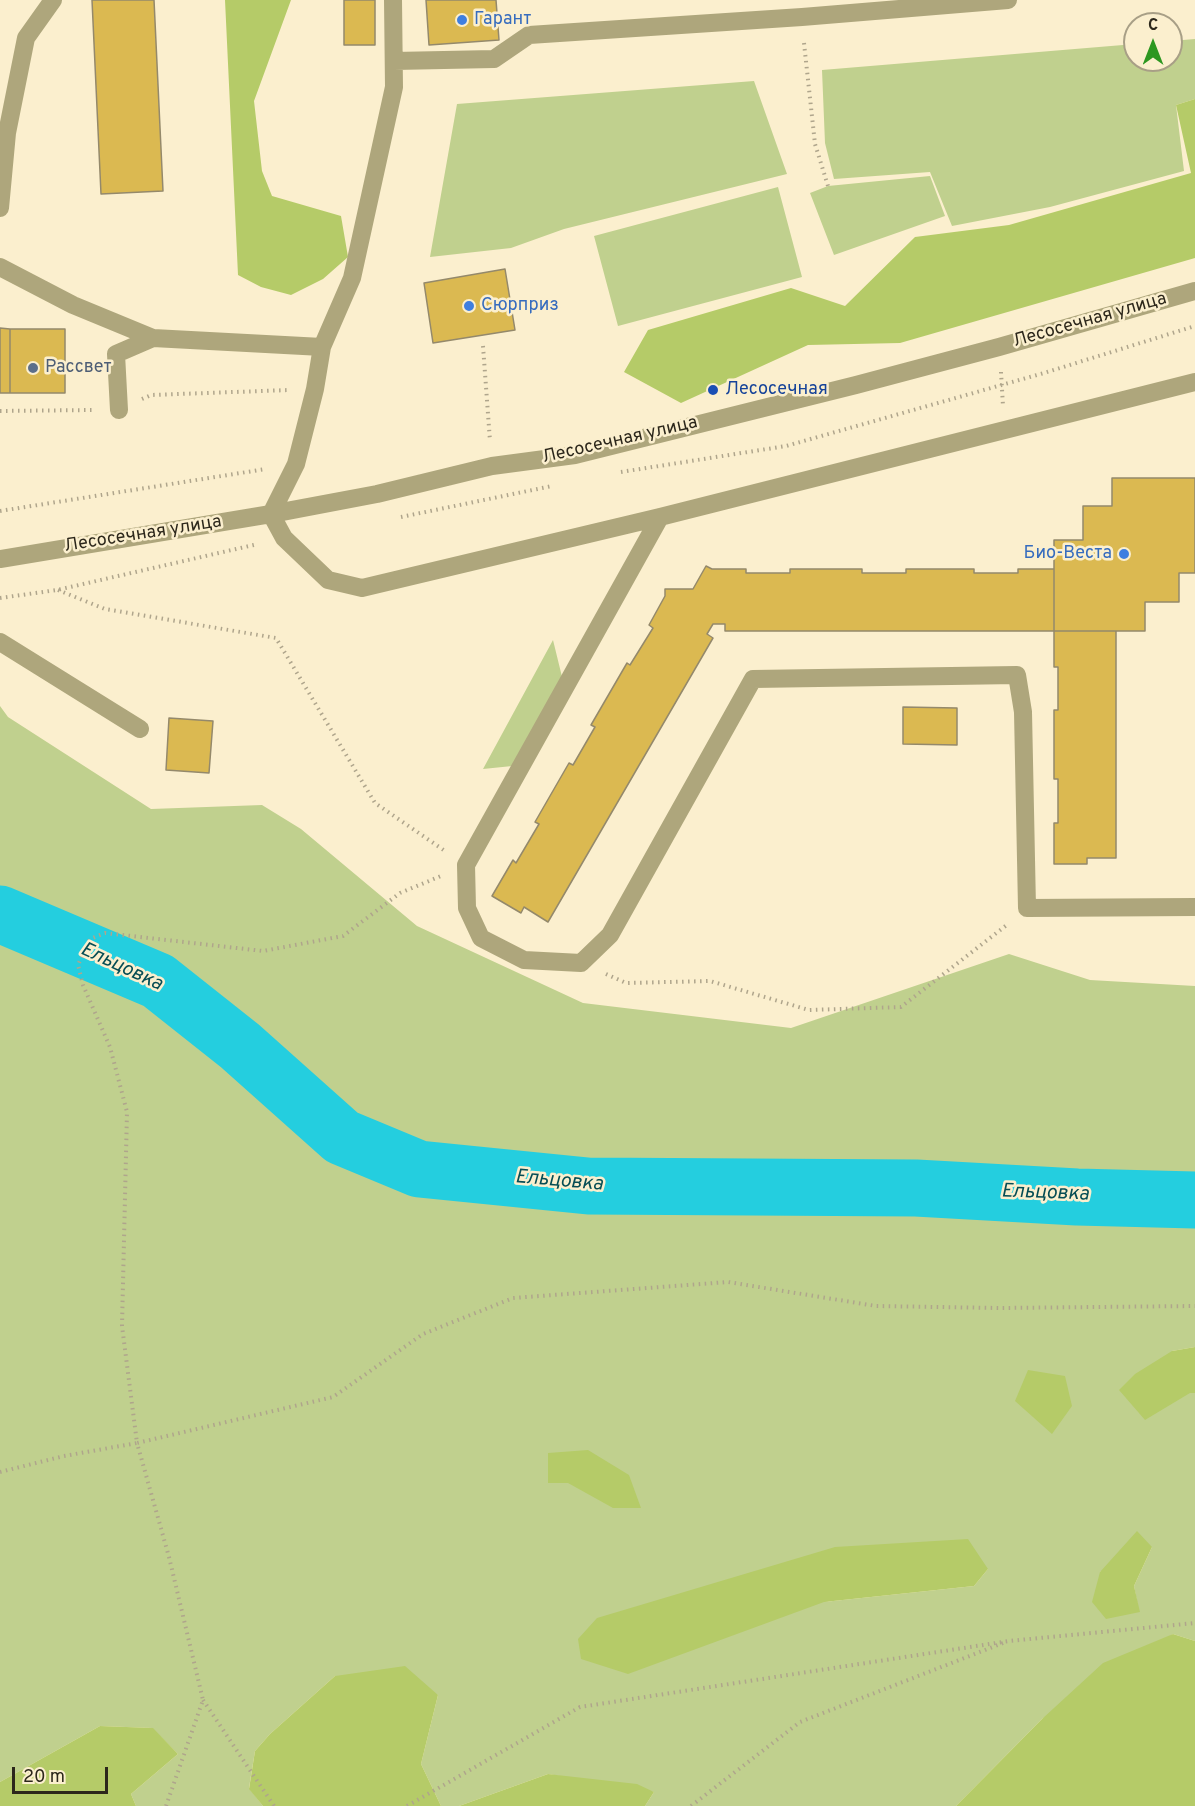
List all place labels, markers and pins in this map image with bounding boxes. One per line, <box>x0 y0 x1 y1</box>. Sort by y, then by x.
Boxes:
place label: Гарант <box>474 9 531 31</box>
marker: Гарант <box>455 13 469 27</box>
place label: Сюрприз <box>481 295 559 317</box>
marker: Сюрприз <box>462 299 476 313</box>
place label: Рассвет <box>45 357 112 379</box>
marker: Рассвет <box>26 361 40 375</box>
place label: Лесосечная <box>725 379 828 401</box>
marker: Лесосечная <box>706 383 720 397</box>
place label: Био-Веста <box>1024 543 1112 565</box>
marker: Био-Веста <box>1117 547 1131 561</box>

